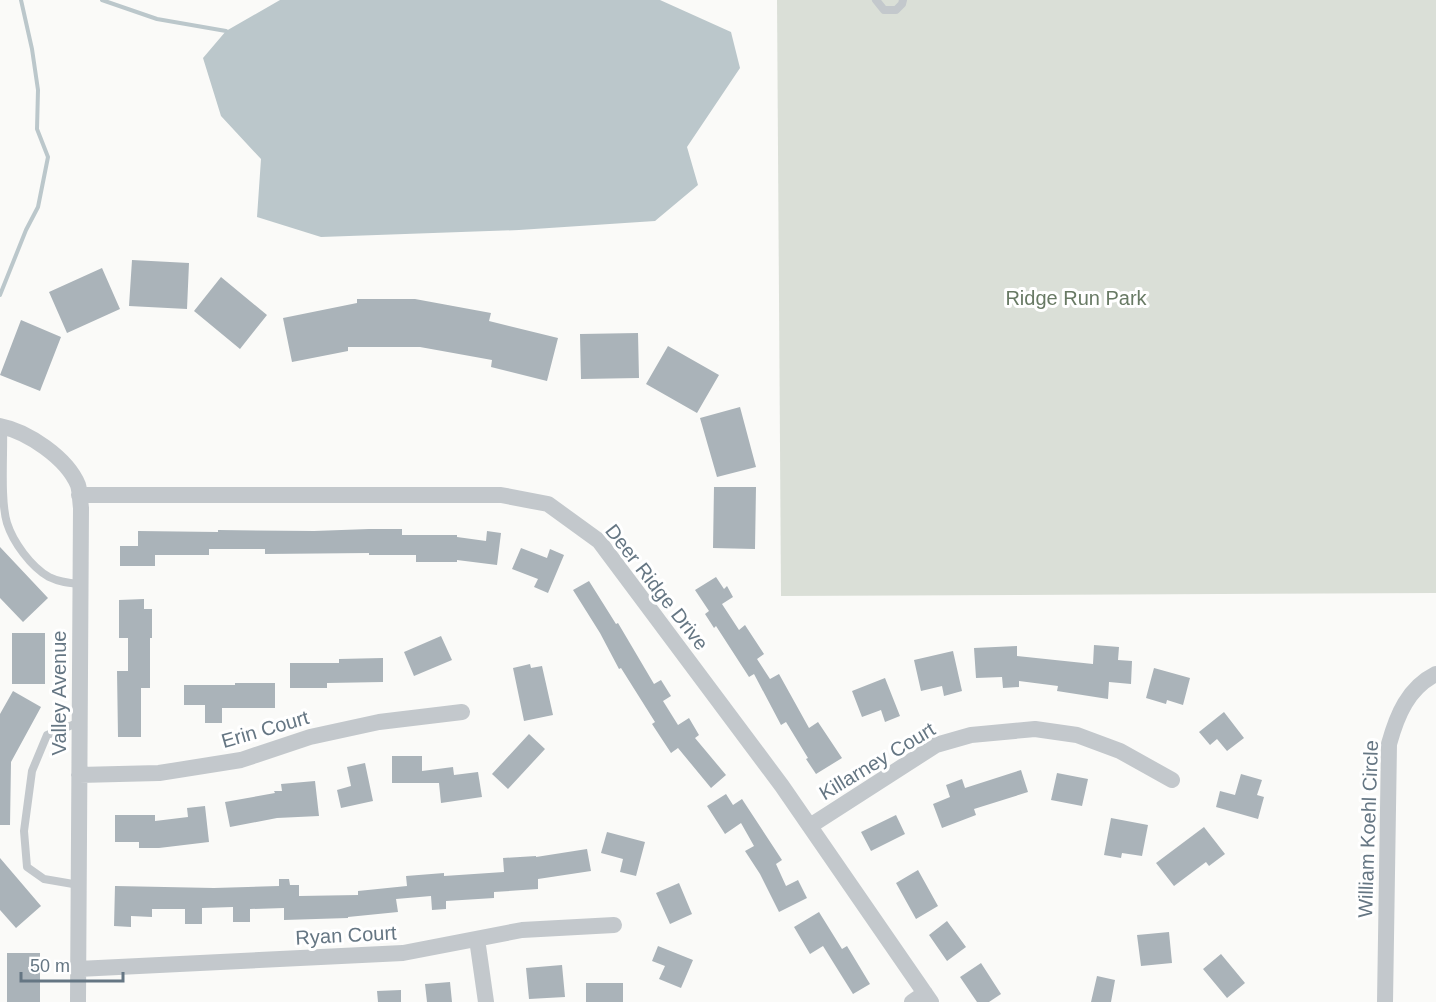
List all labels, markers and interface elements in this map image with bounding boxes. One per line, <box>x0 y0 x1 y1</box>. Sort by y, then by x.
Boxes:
park label: Ridge Run Park <box>1005 287 1148 309</box>
street label: Deer Ridge Drive <box>601 520 713 654</box>
street label: Valley Avenue <box>48 631 70 755</box>
street label: Erin Court <box>219 706 312 752</box>
street label: Killarney Court <box>815 718 939 804</box>
street label: William Koehl Circle <box>1354 740 1382 918</box>
street label: Ryan Court <box>295 921 398 949</box>
scale bar <box>21 945 123 983</box>
text: 50 m <box>30 956 70 976</box>

